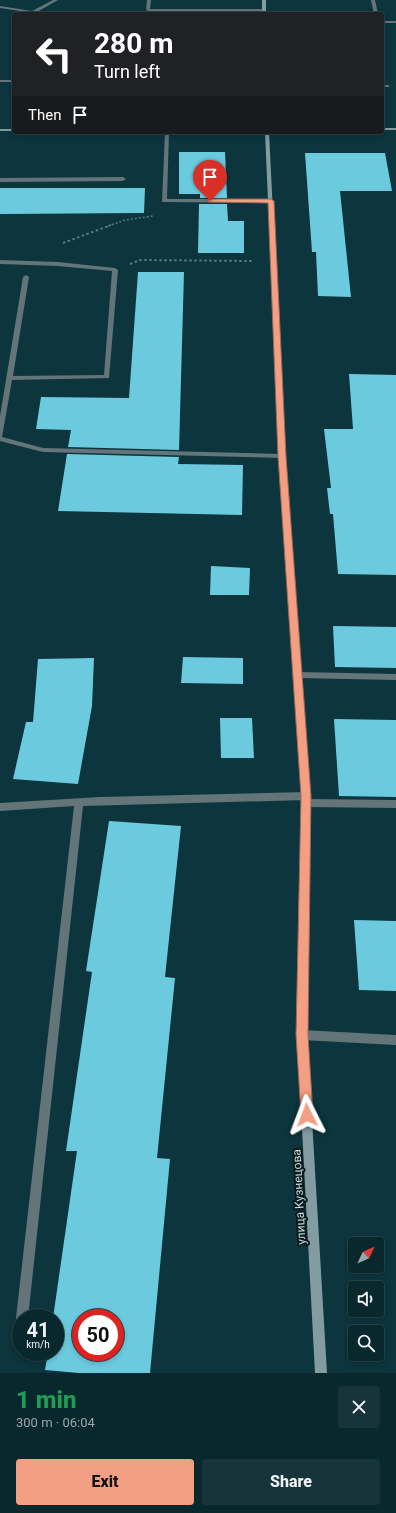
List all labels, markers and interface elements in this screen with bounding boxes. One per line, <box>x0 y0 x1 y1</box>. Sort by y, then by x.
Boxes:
text: 280 m <box>94 27 173 60</box>
icon: left <box>28 28 80 80</box>
text: Turn left <box>94 61 160 82</box>
icon: arrive <box>69 104 91 126</box>
text: Then <box>28 106 61 124</box>
pin <box>193 160 227 201</box>
icon: arrive <box>199 166 221 188</box>
position arrow <box>286 1094 328 1136</box>
street label: улица Кузнецова <box>290 1149 308 1245</box>
north arrow <box>348 1237 384 1273</box>
map controls <box>348 1237 384 1361</box>
button: sound <box>348 1281 384 1317</box>
speed limit sign: 50 <box>72 1309 124 1361</box>
text: 41 <box>27 1318 49 1342</box>
button: search <box>348 1325 384 1361</box>
text: km/h <box>26 1339 50 1350</box>
text: 1 min <box>16 1386 77 1414</box>
button: close <box>338 1386 380 1428</box>
text: 300 m · 06:04 <box>16 1415 95 1430</box>
button: Exit <box>16 1459 194 1505</box>
button: Share <box>202 1459 380 1505</box>

